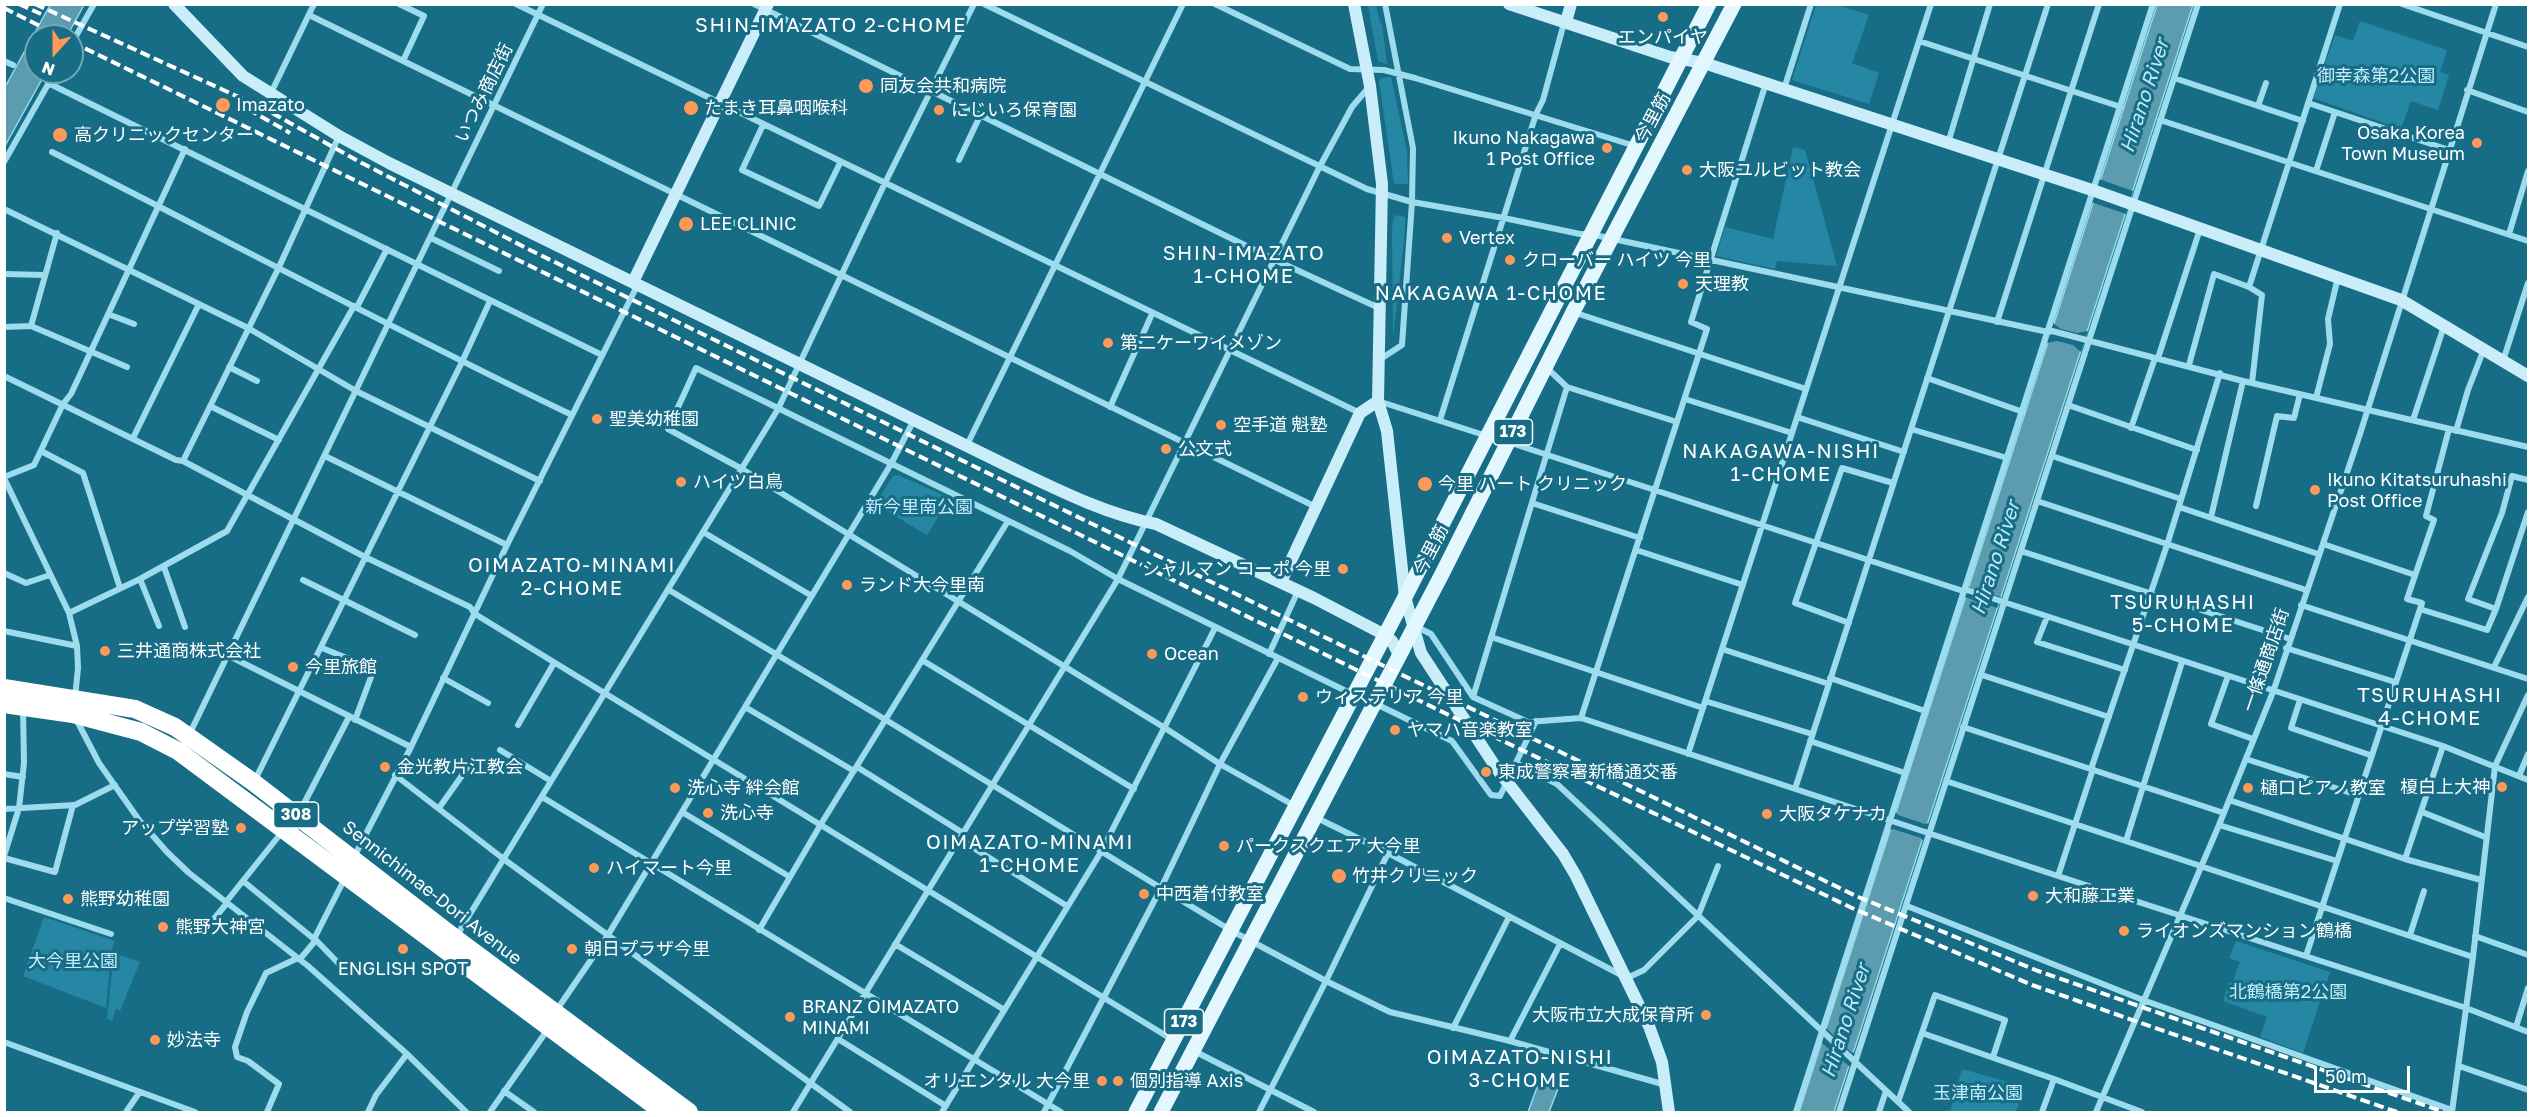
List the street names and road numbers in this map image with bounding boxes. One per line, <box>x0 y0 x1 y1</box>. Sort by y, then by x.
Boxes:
street label: いつみ商店街 <box>451 40 517 146</box>
street label: 今里筋 <box>1631 89 1675 147</box>
road number: 173 <box>1494 419 1532 445</box>
street label: 今里筋 <box>1409 521 1453 579</box>
street label: 一條通商店街 <box>2238 605 2294 715</box>
road number: 308 <box>274 802 318 828</box>
street label: Sennichimae-Dori Avenue <box>338 816 526 970</box>
road number: 173 <box>1164 1009 1204 1035</box>

